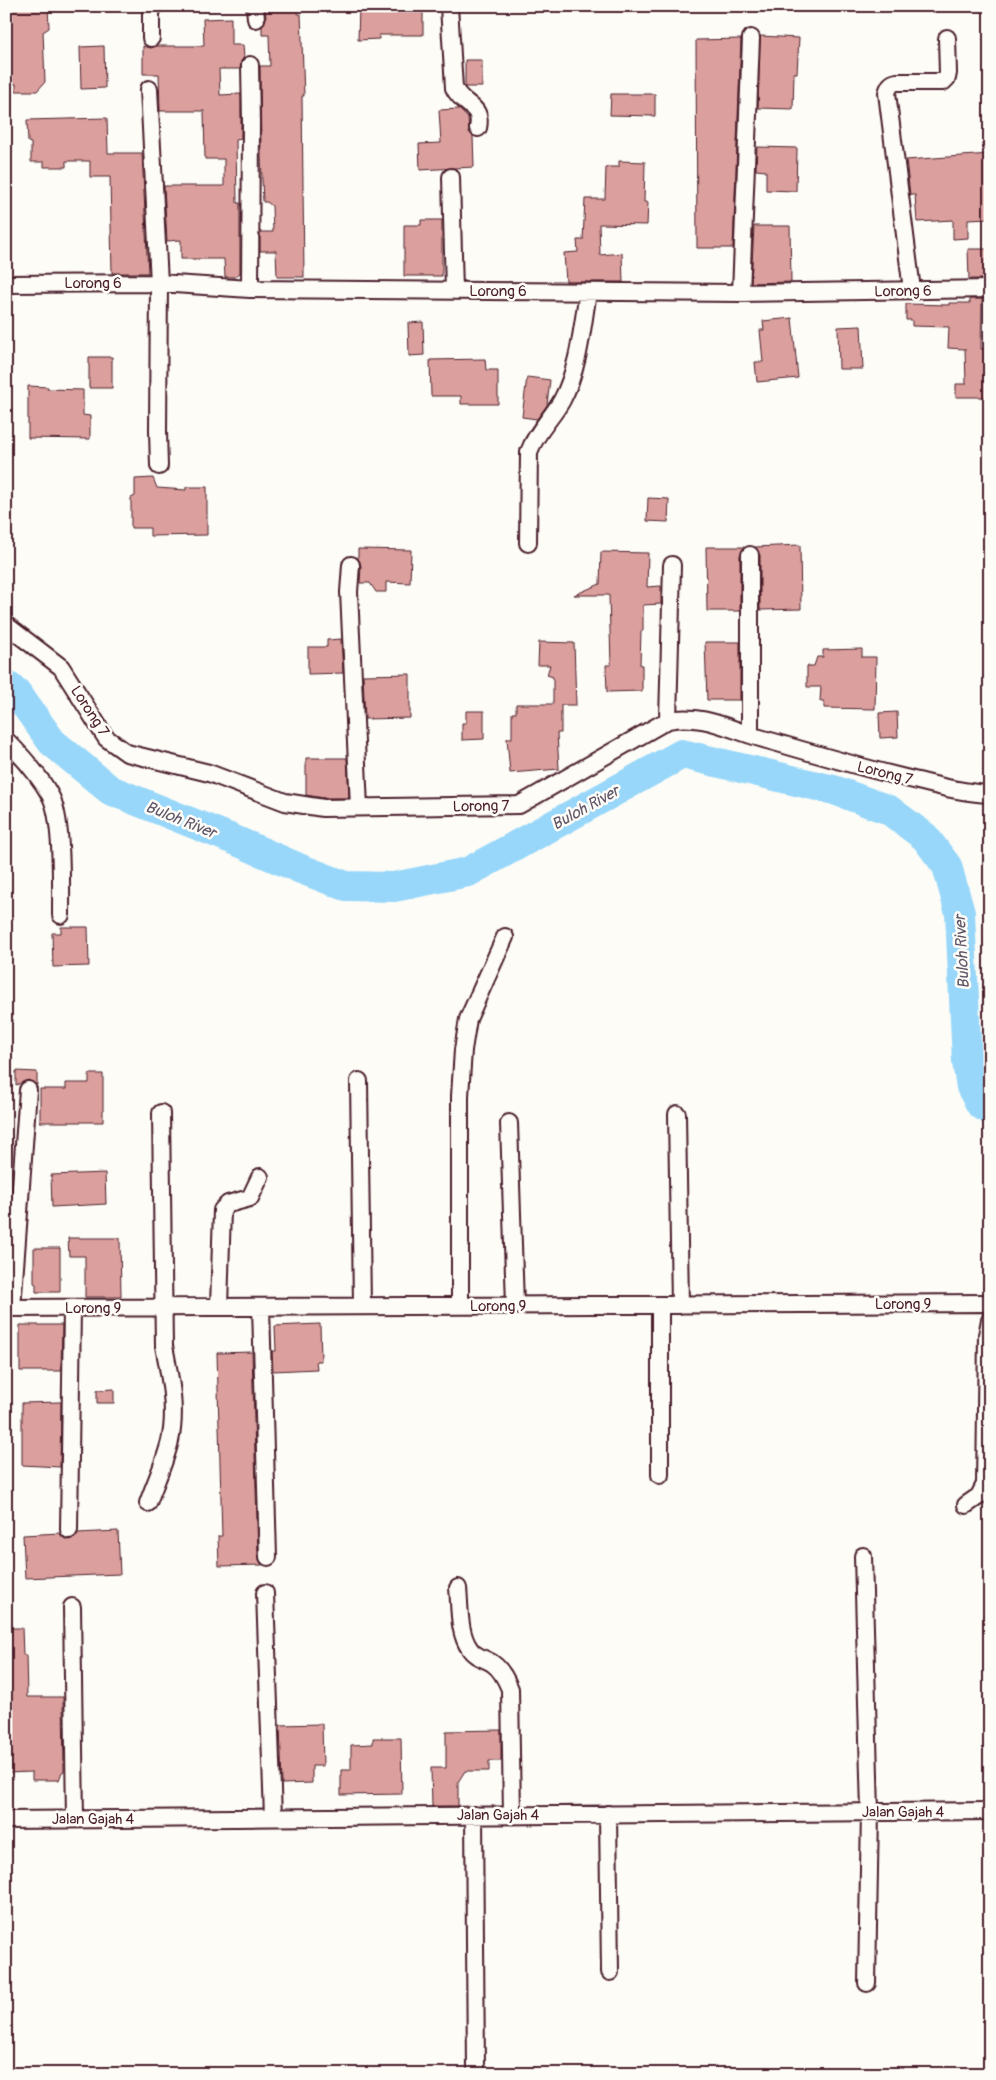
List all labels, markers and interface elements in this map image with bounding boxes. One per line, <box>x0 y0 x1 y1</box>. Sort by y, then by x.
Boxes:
street label: Lorong 6 <box>64 274 122 293</box>
street label: Lorong 6 <box>874 281 932 302</box>
street label: Lorong 6 <box>469 282 527 301</box>
street label: Lorong 7 <box>66 682 113 740</box>
street label: Lorong 7 <box>855 757 915 790</box>
water label: Buloh River <box>548 780 625 835</box>
water label: Buloh River <box>143 797 221 844</box>
street label: Lorong 7 <box>452 797 510 816</box>
water label: Buloh River <box>950 912 974 989</box>
street label: Lorong 9 <box>875 1295 931 1314</box>
street label: Lorong 9 <box>470 1297 526 1316</box>
street label: Lorong 9 <box>65 1299 121 1318</box>
street label: Jalan Gajah 4 <box>862 1803 944 1822</box>
street label: Jalan Gajah 4 <box>457 1806 539 1825</box>
street label: Jalan Gajah 4 <box>52 1810 134 1829</box>

